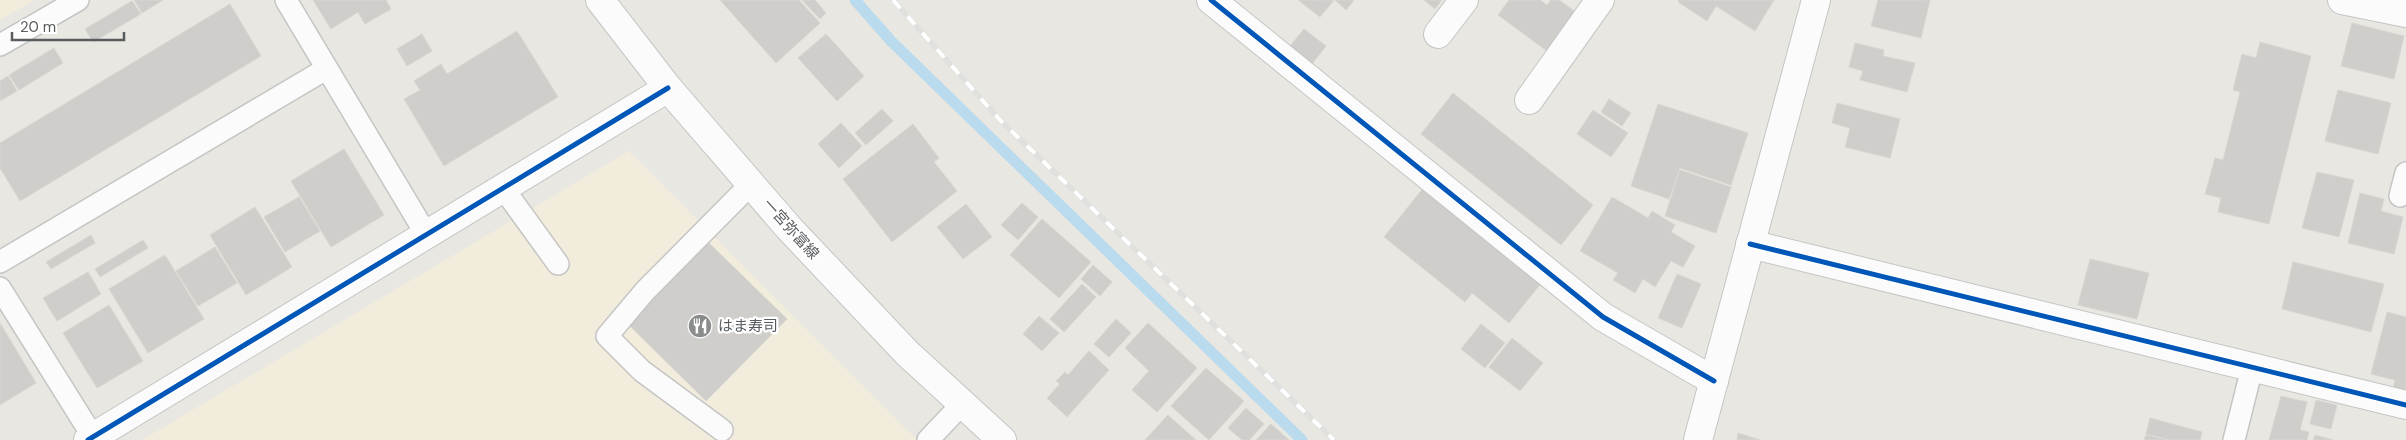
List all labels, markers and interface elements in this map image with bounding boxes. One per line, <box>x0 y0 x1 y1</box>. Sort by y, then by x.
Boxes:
scale bar <box>12 10 125 42</box>
text: 20 m <box>20 17 56 37</box>
street label: 一宮弥富線 <box>758 194 824 264</box>
restaurant icon: はま寿司 <box>687 313 713 339</box>
place label: はま寿司 <box>718 316 778 336</box>

